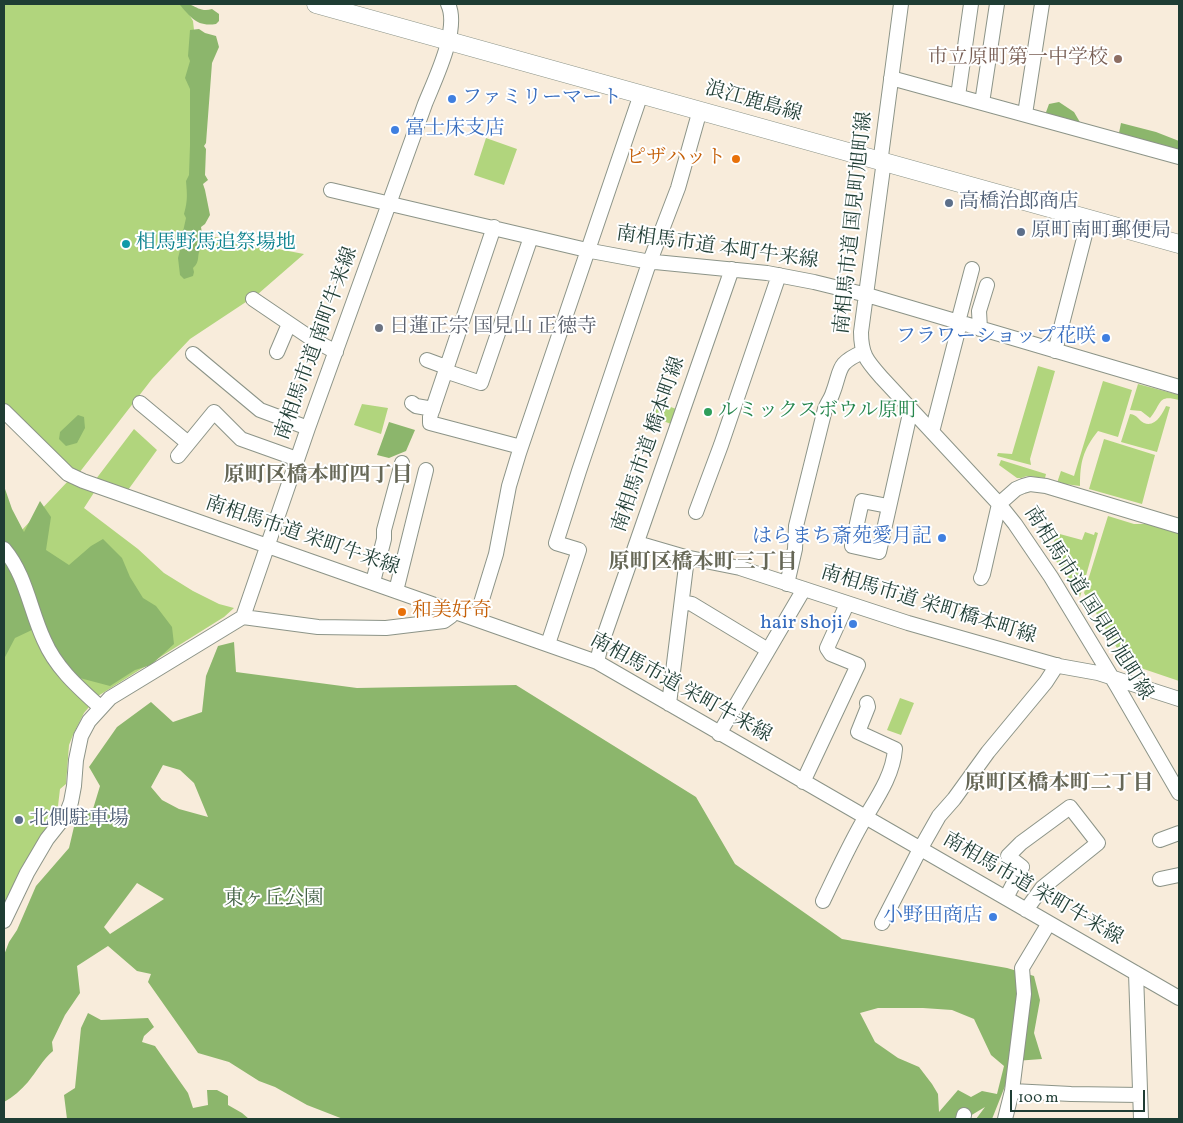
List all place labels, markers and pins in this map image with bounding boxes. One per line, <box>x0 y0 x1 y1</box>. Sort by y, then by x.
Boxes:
place label: 市立原町第一中学校 <box>928 47 1108 71</box>
marker: 市立原町第一中学校 <box>1112 53 1124 65</box>
place label: ファミリーマート <box>462 87 622 111</box>
marker: ファミリーマート <box>446 93 458 105</box>
place label: 富士床支店 <box>405 118 505 142</box>
marker: 富士床支店 <box>389 124 401 136</box>
place label: ピザハット <box>626 147 726 171</box>
marker: ピザハット <box>730 153 742 165</box>
place label: 高橋治郎商店 <box>959 191 1079 215</box>
marker: 高橋治郎商店 <box>943 197 955 209</box>
place label: 原町南町郵便局 <box>1031 220 1171 244</box>
marker: 原町南町郵便局 <box>1015 226 1027 238</box>
place label: 相馬野馬追祭場地 <box>136 232 296 256</box>
marker: 相馬野馬追祭場地 <box>120 238 132 250</box>
place label: 日蓮正宗 国見山 正徳寺 <box>389 316 597 340</box>
marker: 日蓮正宗 国見山 正徳寺 <box>373 322 385 334</box>
place label: フラワーショップ花咲 <box>896 326 1096 350</box>
marker: フラワーショップ花咲 <box>1100 332 1112 344</box>
place label: ルミックスボウル原町 <box>718 400 918 424</box>
marker: ルミックスボウル原町 <box>702 406 714 418</box>
place label: はらまち斎苑愛月記 <box>752 526 932 550</box>
marker: はらまち斎苑愛月記 <box>936 532 948 544</box>
place label: 和美好奇 <box>412 600 492 624</box>
marker: 和美好奇 <box>396 606 408 618</box>
place label: hair shoji <box>760 612 843 636</box>
marker: hair shoji <box>847 618 859 630</box>
place label: 北側駐車場 <box>29 808 129 832</box>
marker: 北側駐車場 <box>13 814 25 826</box>
place label: 小野田商店 <box>883 905 983 929</box>
marker: 小野田商店 <box>987 911 999 923</box>

